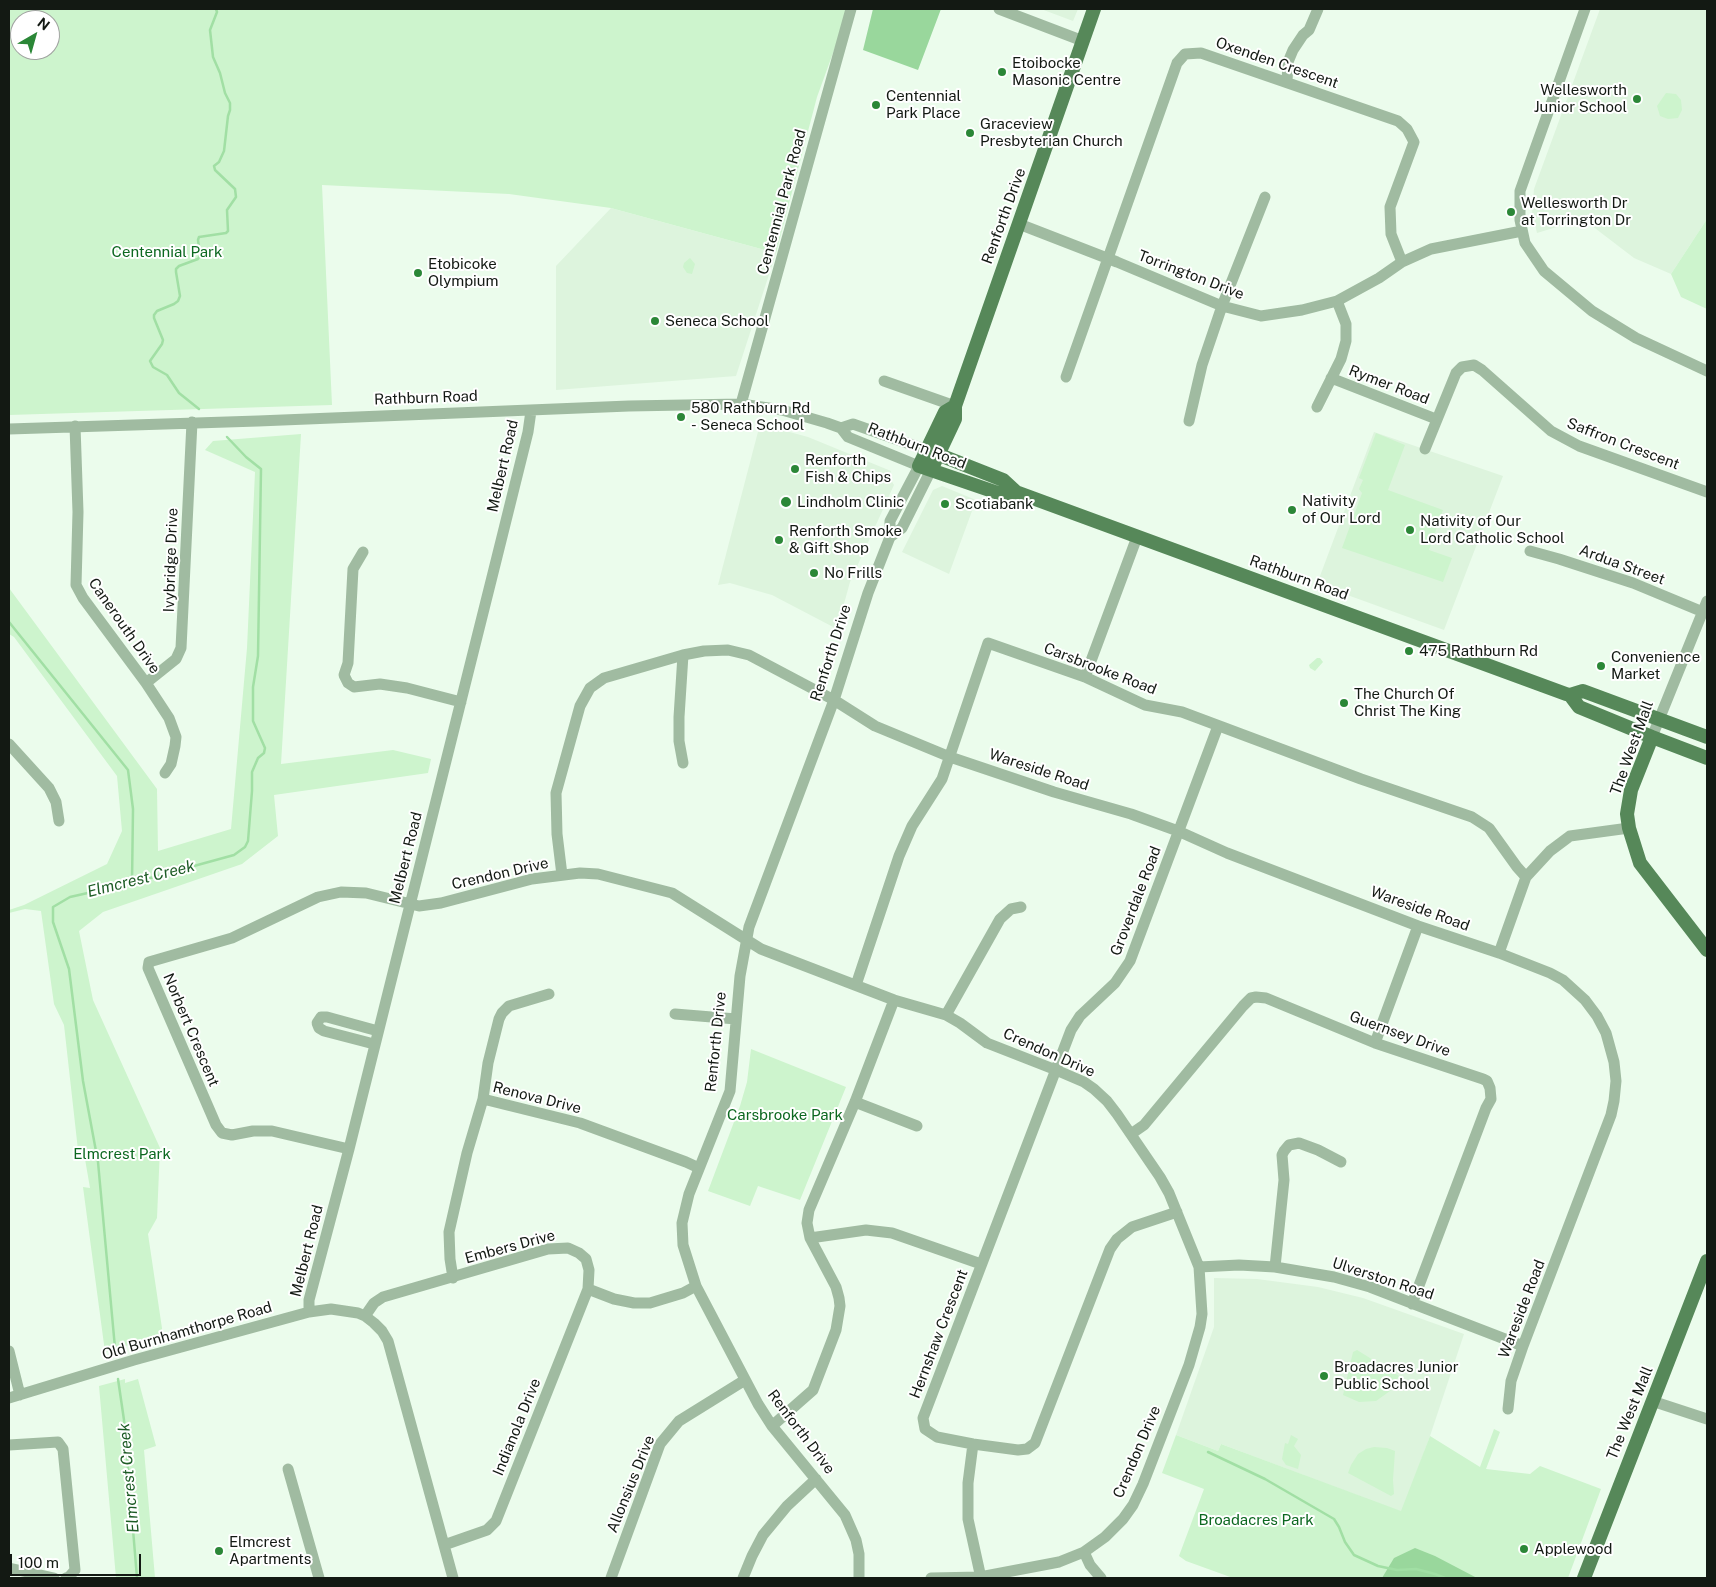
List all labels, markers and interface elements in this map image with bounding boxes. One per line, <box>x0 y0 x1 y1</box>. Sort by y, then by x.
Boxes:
north arrow <box>10 10 60 60</box>
text: N <box>34 14 53 34</box>
street label: Oxenden Crescent <box>1213 34 1341 92</box>
place label: Etoibocke Masonic Centre <box>1012 54 1121 89</box>
marker: Etoibocke Masonic Centre <box>996 66 1008 78</box>
place label: Wellesworth Junior School <box>1534 81 1627 116</box>
place label: Centennial Park Place <box>886 87 961 122</box>
marker: Wellesworth Junior School <box>1631 93 1643 105</box>
marker: Centennial Park Place <box>870 99 882 111</box>
place label: Graceview Presbyterian Church <box>980 115 1123 150</box>
street label: Centennial Park Road <box>754 127 810 277</box>
marker: Graceview Presbyterian Church <box>964 127 976 139</box>
street label: Renforth Drive <box>978 166 1030 266</box>
place label: Wellesworth Dr at Torrington Dr <box>1521 194 1631 229</box>
marker: Wellesworth Dr at Torrington Dr <box>1505 206 1517 218</box>
park label: Centennial Park <box>112 243 222 261</box>
street label: Torrington Drive <box>1135 246 1247 304</box>
place label: Etobicoke Olympium <box>428 255 499 290</box>
marker: Etobicoke Olympium <box>412 267 424 279</box>
place label: Seneca School <box>665 312 769 330</box>
marker: Seneca School <box>649 315 661 327</box>
street label: Rymer Road <box>1346 361 1432 409</box>
street label: Rathburn Road <box>374 387 478 409</box>
place label: 580 Rathburn Rd - Seneca School <box>691 399 810 434</box>
marker: 580 Rathburn Rd - Seneca School <box>675 411 687 423</box>
street label: Saffron Crescent <box>1564 414 1682 474</box>
street label: Melbert Road <box>484 418 522 514</box>
street label: Rathburn Road <box>865 419 969 473</box>
place label: Renforth Fish & Chips <box>805 451 891 486</box>
marker: Renforth Fish & Chips <box>789 463 801 475</box>
place label: Nativity of Our Lord <box>1302 492 1381 527</box>
place label: Lindholm Clinic <box>797 493 905 511</box>
marker: Lindholm Clinic <box>779 495 793 509</box>
place label: Scotiabank <box>955 495 1033 513</box>
marker: Scotiabank <box>939 498 951 510</box>
marker: Nativity of Our Lord <box>1286 504 1298 516</box>
street label: Ivybridge Drive <box>160 507 182 613</box>
place label: Nativity of Our Lord Catholic School <box>1420 512 1565 547</box>
place label: Renforth Smoke & Gift Shop <box>789 522 902 557</box>
marker: Nativity of Our Lord Catholic School <box>1404 524 1416 536</box>
marker: Renforth Smoke & Gift Shop <box>773 534 785 546</box>
street label: Ardua Street <box>1577 541 1667 589</box>
street label: Rathburn Road <box>1247 552 1351 604</box>
place label: No Frills <box>824 564 882 582</box>
marker: No Frills <box>808 567 820 579</box>
street label: Canerouth Drive <box>84 575 164 677</box>
street label: Renforth Drive <box>807 602 855 704</box>
street label: Carsbrooke Road <box>1041 639 1159 699</box>
place label: 475 Rathburn Rd <box>1419 642 1538 660</box>
marker: 475 Rathburn Rd <box>1403 645 1415 657</box>
place label: Convenience Market <box>1611 648 1700 683</box>
marker: Convenience Market <box>1595 660 1607 672</box>
place label: The Church Of Christ The King <box>1354 685 1461 720</box>
marker: The Church Of Christ The King <box>1338 697 1350 709</box>
street label: The West Mall <box>1607 698 1657 798</box>
street label: Wareside Road <box>987 745 1091 795</box>
street label: Melbert Road <box>386 810 426 906</box>
street label: Groverdale Road <box>1107 844 1165 958</box>
street label: Crendon Drive <box>450 854 550 894</box>
water label: Elmcrest Creek <box>85 856 197 902</box>
street label: Wareside Road <box>1368 883 1472 935</box>
street label: Norbert Crescent <box>159 971 223 1089</box>
street label: Renforth Drive <box>702 991 730 1093</box>
street label: Guernsey Drive <box>1347 1007 1453 1061</box>
street label: Crendon Drive <box>1000 1025 1098 1081</box>
street label: Renova Drive <box>491 1078 583 1118</box>
park label: Carsbrooke Park <box>727 1106 843 1124</box>
park label: Elmcrest Park <box>73 1145 171 1163</box>
street label: Melbert Road <box>287 1203 327 1299</box>
street label: Embers Drive <box>463 1226 557 1268</box>
street label: Ulverston Road <box>1330 1254 1436 1304</box>
street label: Wareside Road <box>1495 1257 1549 1361</box>
street label: Hernshaw Crescent <box>906 1267 972 1401</box>
street label: Old Burnhamthorpe Road <box>100 1298 274 1364</box>
place label: Broadacres Junior Public School <box>1334 1358 1459 1393</box>
street label: The West Mall <box>1603 1364 1657 1462</box>
marker: Broadacres Junior Public School <box>1318 1370 1330 1382</box>
street label: Indianola Drive <box>489 1376 545 1478</box>
street label: Renforth Drive <box>763 1386 839 1478</box>
street label: Crendon Drive <box>1109 1403 1165 1501</box>
water label: Elmcrest Creek <box>115 1422 143 1534</box>
street label: Allonsius Drive <box>603 1433 659 1535</box>
park label: Broadacres Park <box>1198 1511 1314 1529</box>
place label: Elmcrest Apartments <box>229 1533 311 1568</box>
place label: Applewood <box>1534 1540 1613 1558</box>
marker: Applewood <box>1518 1543 1530 1555</box>
scale bar <box>12 1544 144 1576</box>
marker: Elmcrest Apartments <box>213 1545 225 1557</box>
text: 100 m <box>18 1554 59 1571</box>

